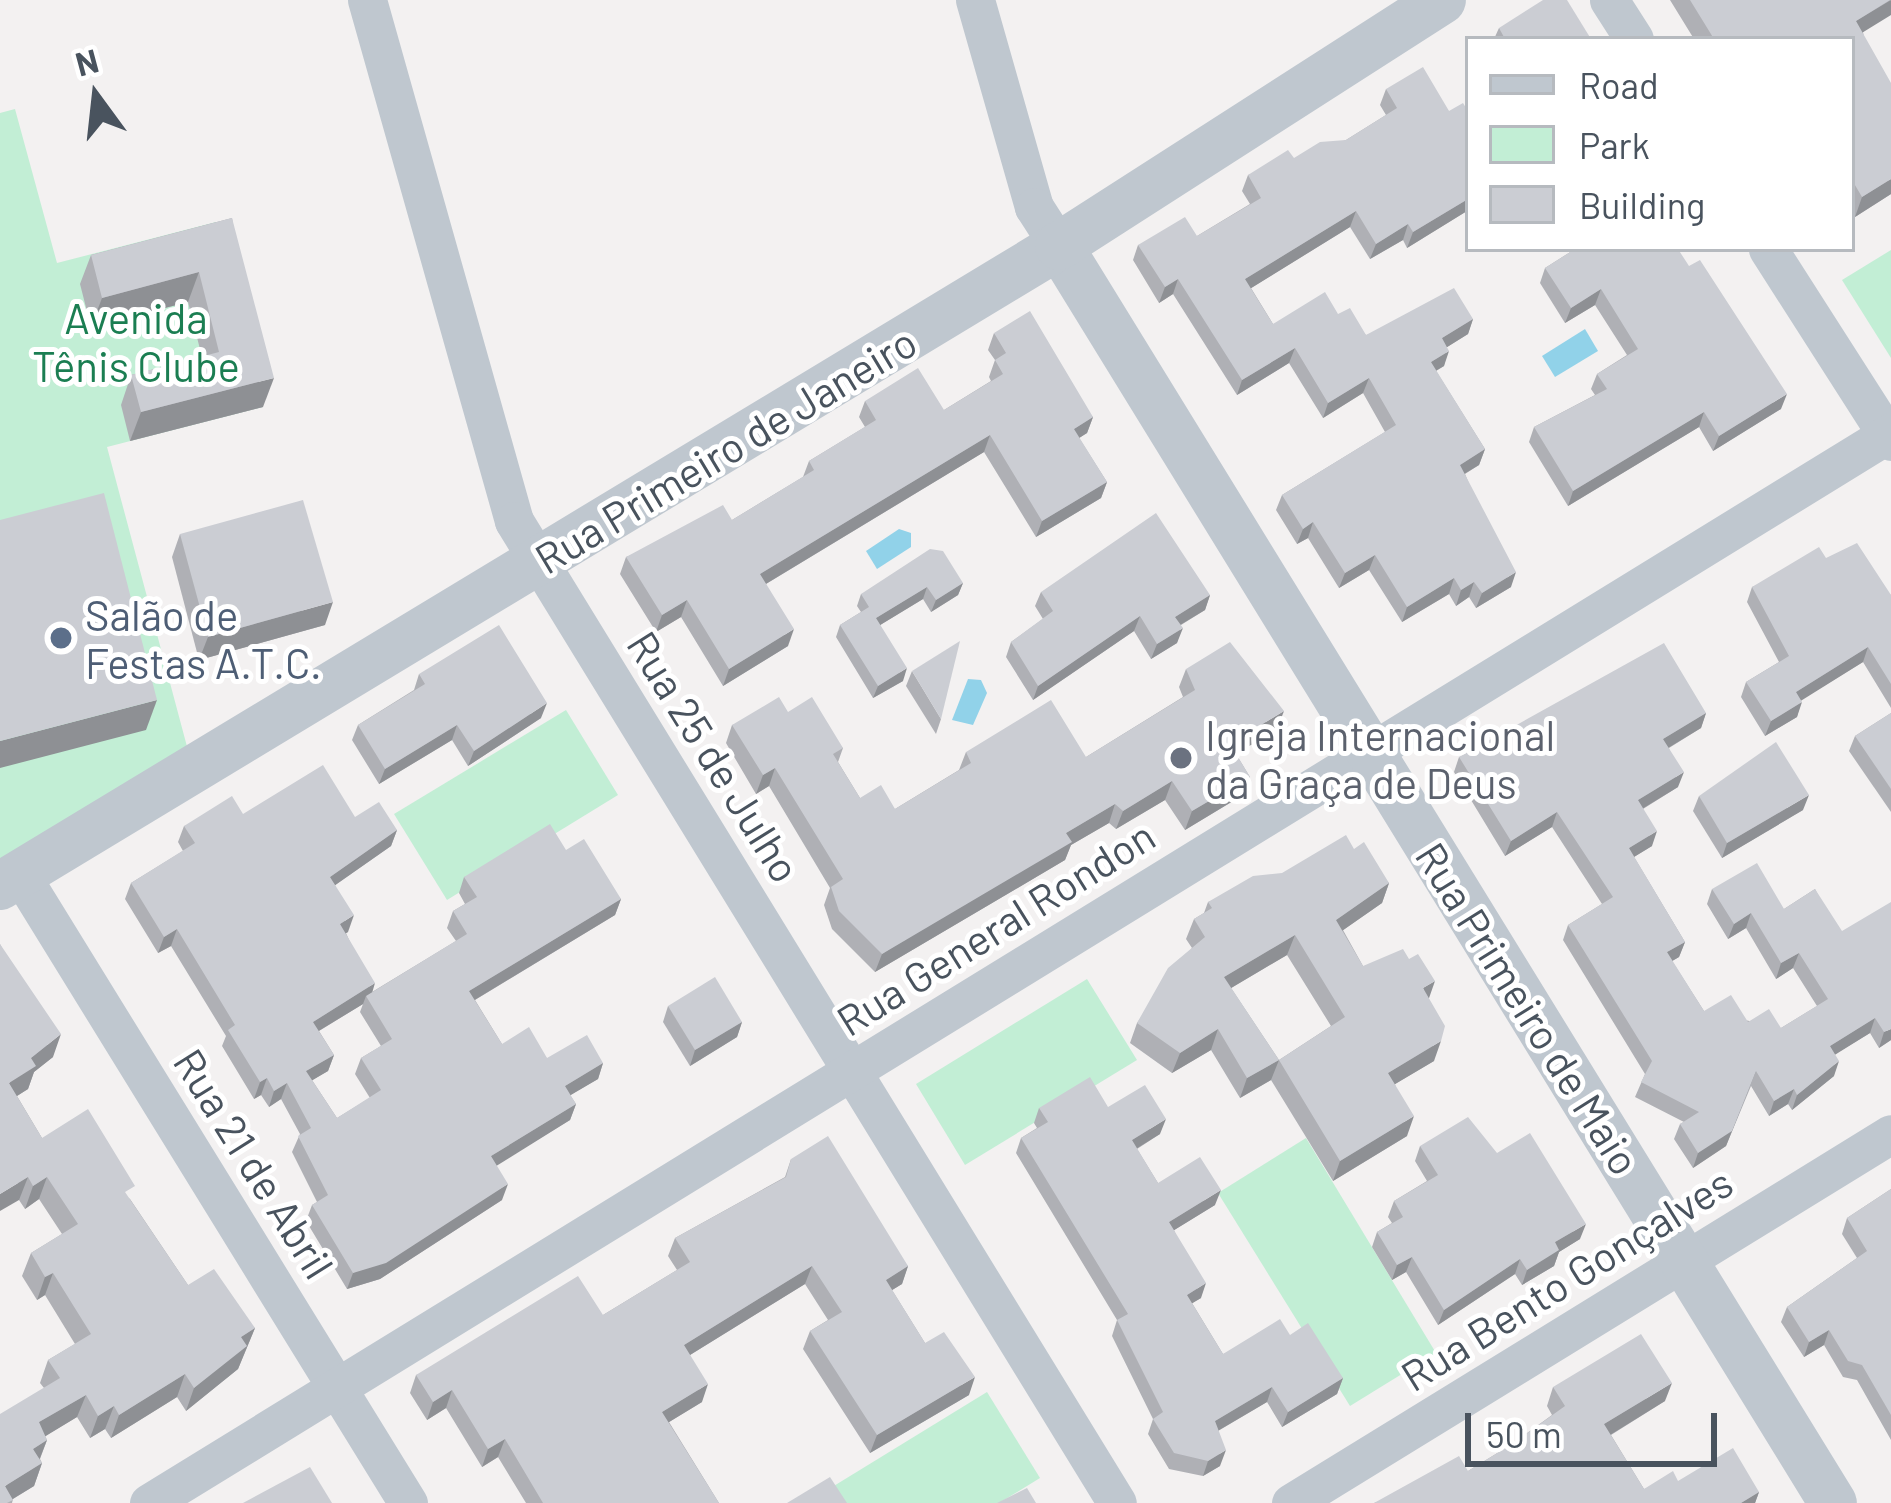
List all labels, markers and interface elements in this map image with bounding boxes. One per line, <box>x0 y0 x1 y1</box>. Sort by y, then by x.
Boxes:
north arrow <box>36 36 156 156</box>
legend <box>1465 36 1855 252</box>
text: N <box>71 39 102 83</box>
text: Road <box>1579 63 1659 106</box>
text: Park <box>1579 123 1650 166</box>
text: Building <box>1579 183 1705 226</box>
park label: Avenida Tênis Clube <box>32 292 240 391</box>
street label: Rua Primeiro de Janeiro <box>525 315 925 583</box>
place label: Salão de Festas A.T.C. <box>85 589 322 688</box>
street label: Rua 25 de Julho <box>618 621 812 891</box>
marker: Salão de Festas A.T.C. <box>48 625 74 651</box>
place label: Igreja Internacional da Graça de Deus <box>1205 709 1555 807</box>
marker: Igreja Internacional da Graça de Deus <box>1168 745 1194 771</box>
street label: Rua General Rondon <box>827 809 1163 1045</box>
street label: Rua Primeiro de Maio <box>1407 833 1651 1183</box>
street label: Rua 21 de Abril <box>165 1039 345 1287</box>
street label: Rua Bento Gonçalves <box>1391 1156 1741 1400</box>
scale bar <box>1471 1389 1723 1463</box>
text: 50 m <box>1486 1412 1562 1455</box>

